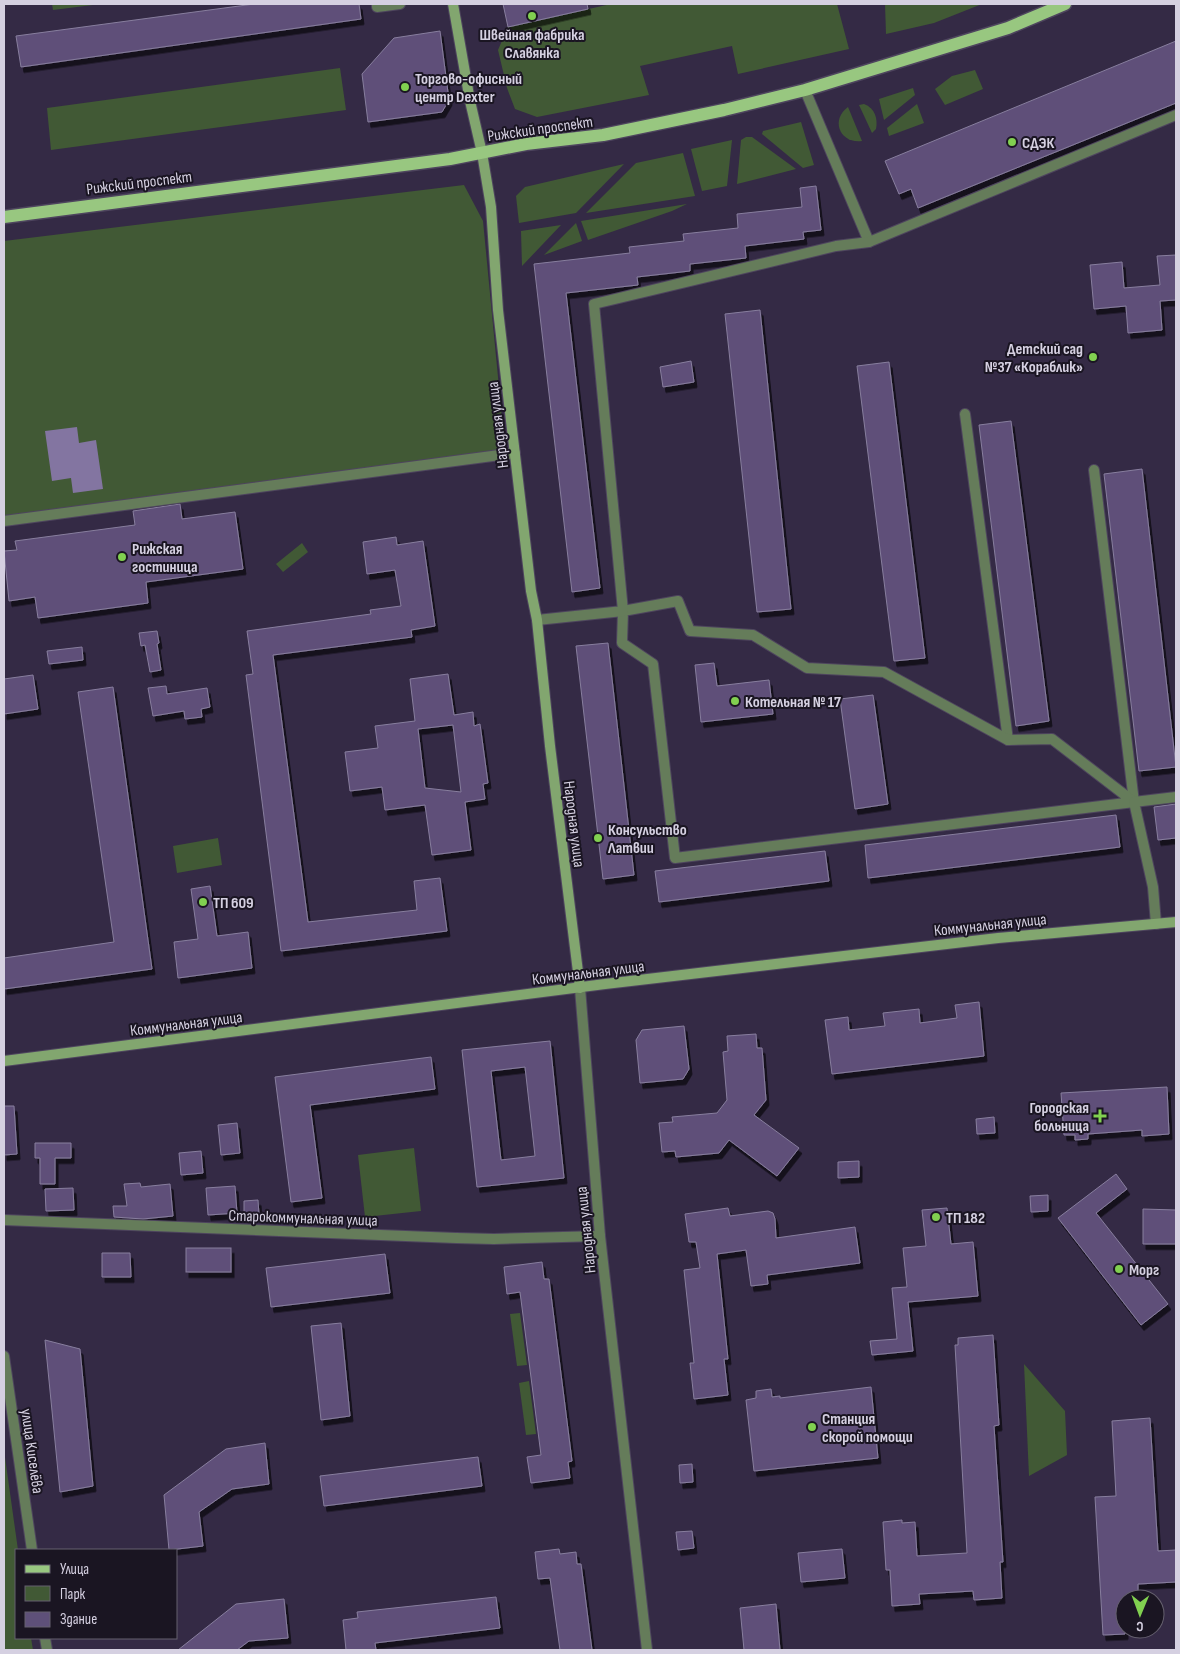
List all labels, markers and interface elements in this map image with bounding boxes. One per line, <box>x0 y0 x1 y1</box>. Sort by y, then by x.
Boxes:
marker: Швейная фабрика Славянка <box>526 10 538 22</box>
place label: Швейная фабрика Славянка <box>480 26 584 63</box>
place label: Торгово-офисный центр Dexter <box>415 70 522 107</box>
marker: Торгово-офисный центр Dexter <box>399 81 411 93</box>
street label: Рижский проспект <box>486 113 594 146</box>
place label: СДЭК <box>1022 134 1054 153</box>
marker: СДЭК <box>1006 136 1018 148</box>
street label: Рижский проспект <box>85 168 193 199</box>
place label: Детский сад №37 «Кораблик» <box>985 340 1083 377</box>
marker: Детский сад №37 «Кораблик» <box>1087 351 1099 363</box>
street label: Народная улица <box>484 380 513 469</box>
place label: Рижская гостиница <box>132 540 197 577</box>
marker: Рижская гостиница <box>116 551 128 563</box>
place label: Котельная № 17 <box>745 693 841 712</box>
marker: Котельная № 17 <box>729 695 741 707</box>
street label: Народная улица <box>559 780 588 869</box>
place label: Консульство Латвии <box>607 821 687 858</box>
marker: Консульство Латвии <box>592 832 604 844</box>
place label: ТП 609 <box>213 894 254 913</box>
marker: ТП 609 <box>197 896 209 908</box>
street label: Коммунальная улица <box>933 910 1047 941</box>
street label: Коммунальная улица <box>531 957 645 990</box>
street label: Коммунальная улица <box>129 1008 243 1041</box>
place label: Городская больница <box>1029 1099 1089 1136</box>
marker: Городская больница <box>1093 1109 1107 1123</box>
street label: Народная улица <box>572 1186 600 1274</box>
street label: Старокоммунальная улица <box>228 1206 378 1231</box>
place label: ТП 182 <box>946 1209 985 1228</box>
marker: ТП 182 <box>930 1211 942 1223</box>
place label: Морг <box>1129 1261 1159 1280</box>
marker: Морг <box>1113 1263 1125 1275</box>
street label: улица Киселёва <box>16 1408 47 1495</box>
place label: Станция скорой помощи <box>822 1410 913 1447</box>
marker: Станция скорой помощи <box>806 1421 818 1433</box>
legend <box>15 1549 178 1639</box>
text: Улица <box>60 1560 89 1579</box>
text: Парк <box>60 1585 86 1604</box>
north arrow <box>1115 1589 1165 1639</box>
text: Здание <box>60 1610 97 1629</box>
text: С <box>1136 1618 1144 1635</box>

